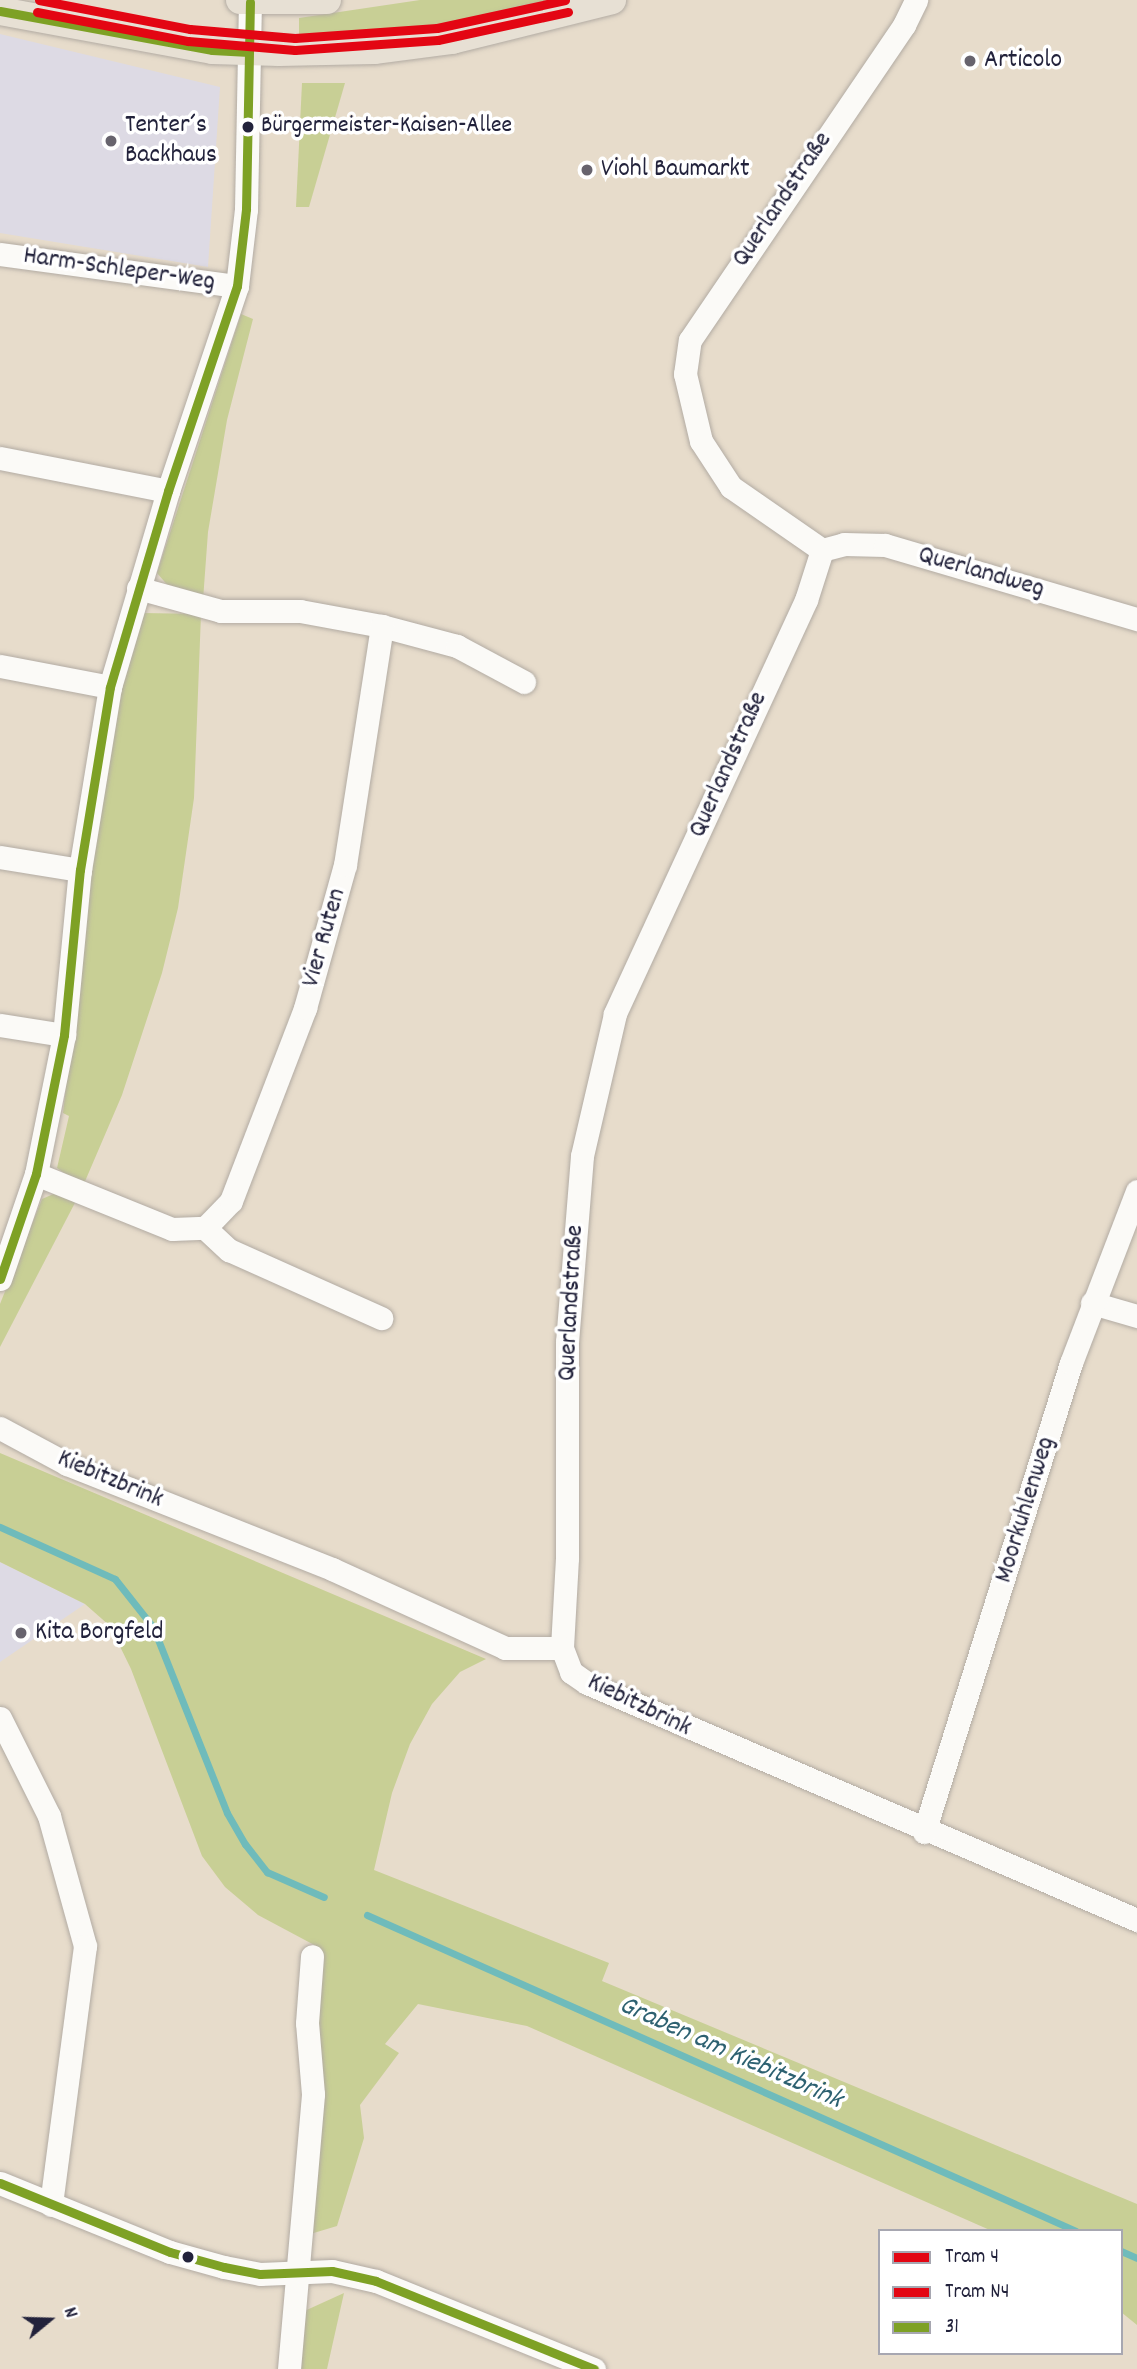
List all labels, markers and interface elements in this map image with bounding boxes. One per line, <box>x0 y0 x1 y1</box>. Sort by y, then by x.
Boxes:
place label: Articolo <box>984 45 1062 77</box>
marker: Articolo <box>962 53 978 69</box>
place label: Tenter´s Backhaus <box>125 110 217 172</box>
place label: Bürgermeister-Kaisen-Allee <box>261 113 512 141</box>
marker: Bürgermeister-Kaisen-Allee <box>241 120 255 134</box>
street label: Querlandstraße <box>726 127 840 273</box>
marker: Tenter´s Backhaus <box>103 133 119 149</box>
place label: Viohl Baumarkt <box>601 154 750 186</box>
marker: Viohl Baumarkt <box>579 162 595 178</box>
street label: Harm-Schleper-Weg <box>21 241 217 299</box>
street label: Querlandweg <box>914 540 1048 606</box>
street label: Querlandstraße <box>683 687 775 843</box>
street label: Vier Ruten <box>296 885 354 991</box>
street label: Querlandstraße <box>552 1224 592 1382</box>
street label: Moorkuhlenweg <box>989 1433 1063 1587</box>
street label: Kiebitzbrink <box>52 1444 168 1516</box>
place label: Kita Borgfeld <box>35 1617 163 1649</box>
marker: Kita Borgfeld <box>13 1625 29 1641</box>
street label: Kiebitzbrink <box>582 1667 696 1745</box>
water label: Graben am Kiebitzbrink <box>613 1990 847 2118</box>
legend <box>878 2229 1123 2355</box>
text: Tram 4 <box>945 2243 999 2273</box>
unlabelled marker <box>181 2250 195 2264</box>
text: Tram N4 <box>945 2278 1009 2308</box>
north arrow <box>14 2285 84 2355</box>
text: N <box>55 2304 84 2322</box>
text: 31 <box>945 2313 959 2343</box>

